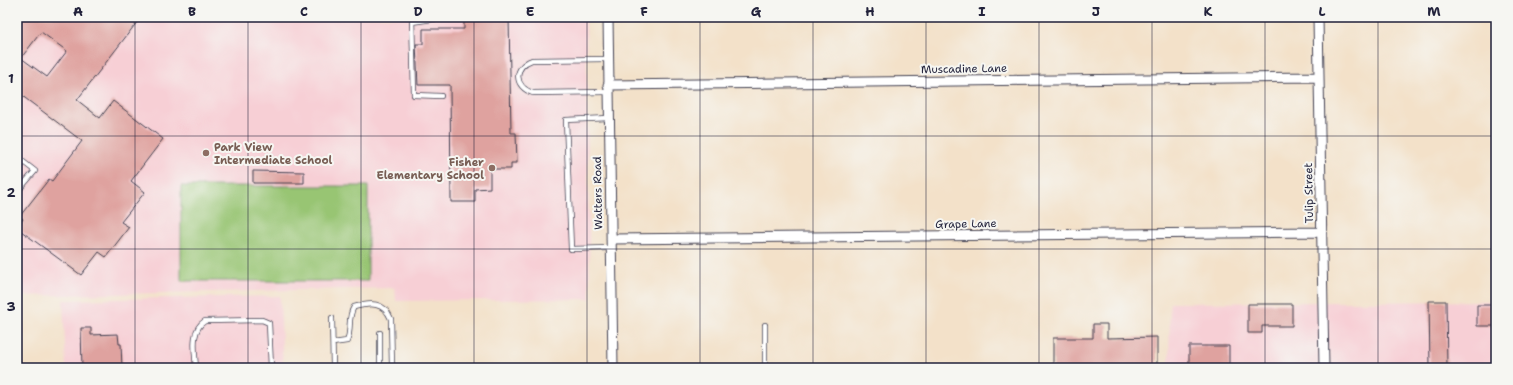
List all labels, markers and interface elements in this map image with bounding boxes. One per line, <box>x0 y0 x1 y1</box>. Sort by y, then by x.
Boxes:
text: A <box>73 3 83 20</box>
text: B <box>188 3 196 20</box>
text: C <box>300 3 308 20</box>
text: D <box>413 3 423 20</box>
text: E <box>526 3 535 20</box>
text: F <box>640 3 648 20</box>
text: G <box>751 3 762 20</box>
text: H <box>865 3 875 20</box>
text: I <box>978 3 986 20</box>
text: J <box>1092 3 1100 20</box>
text: K <box>1204 3 1213 20</box>
text: L <box>1318 3 1326 20</box>
text: M <box>1427 3 1441 20</box>
street label: Muscadine Lane <box>921 61 1007 77</box>
text: 1 <box>8 70 14 87</box>
place label: Park View Intermediate School <box>214 140 333 168</box>
marker: Park View Intermediate School <box>201 148 211 158</box>
place label: Fisher Elementary School <box>376 155 484 183</box>
street label: Watters Road <box>590 156 606 230</box>
street label: Tulip Street <box>1301 162 1317 223</box>
marker: Fisher Elementary School <box>487 163 497 173</box>
text: 2 <box>6 184 16 201</box>
street label: Grape Lane <box>935 216 997 232</box>
text: 3 <box>6 298 16 315</box>

